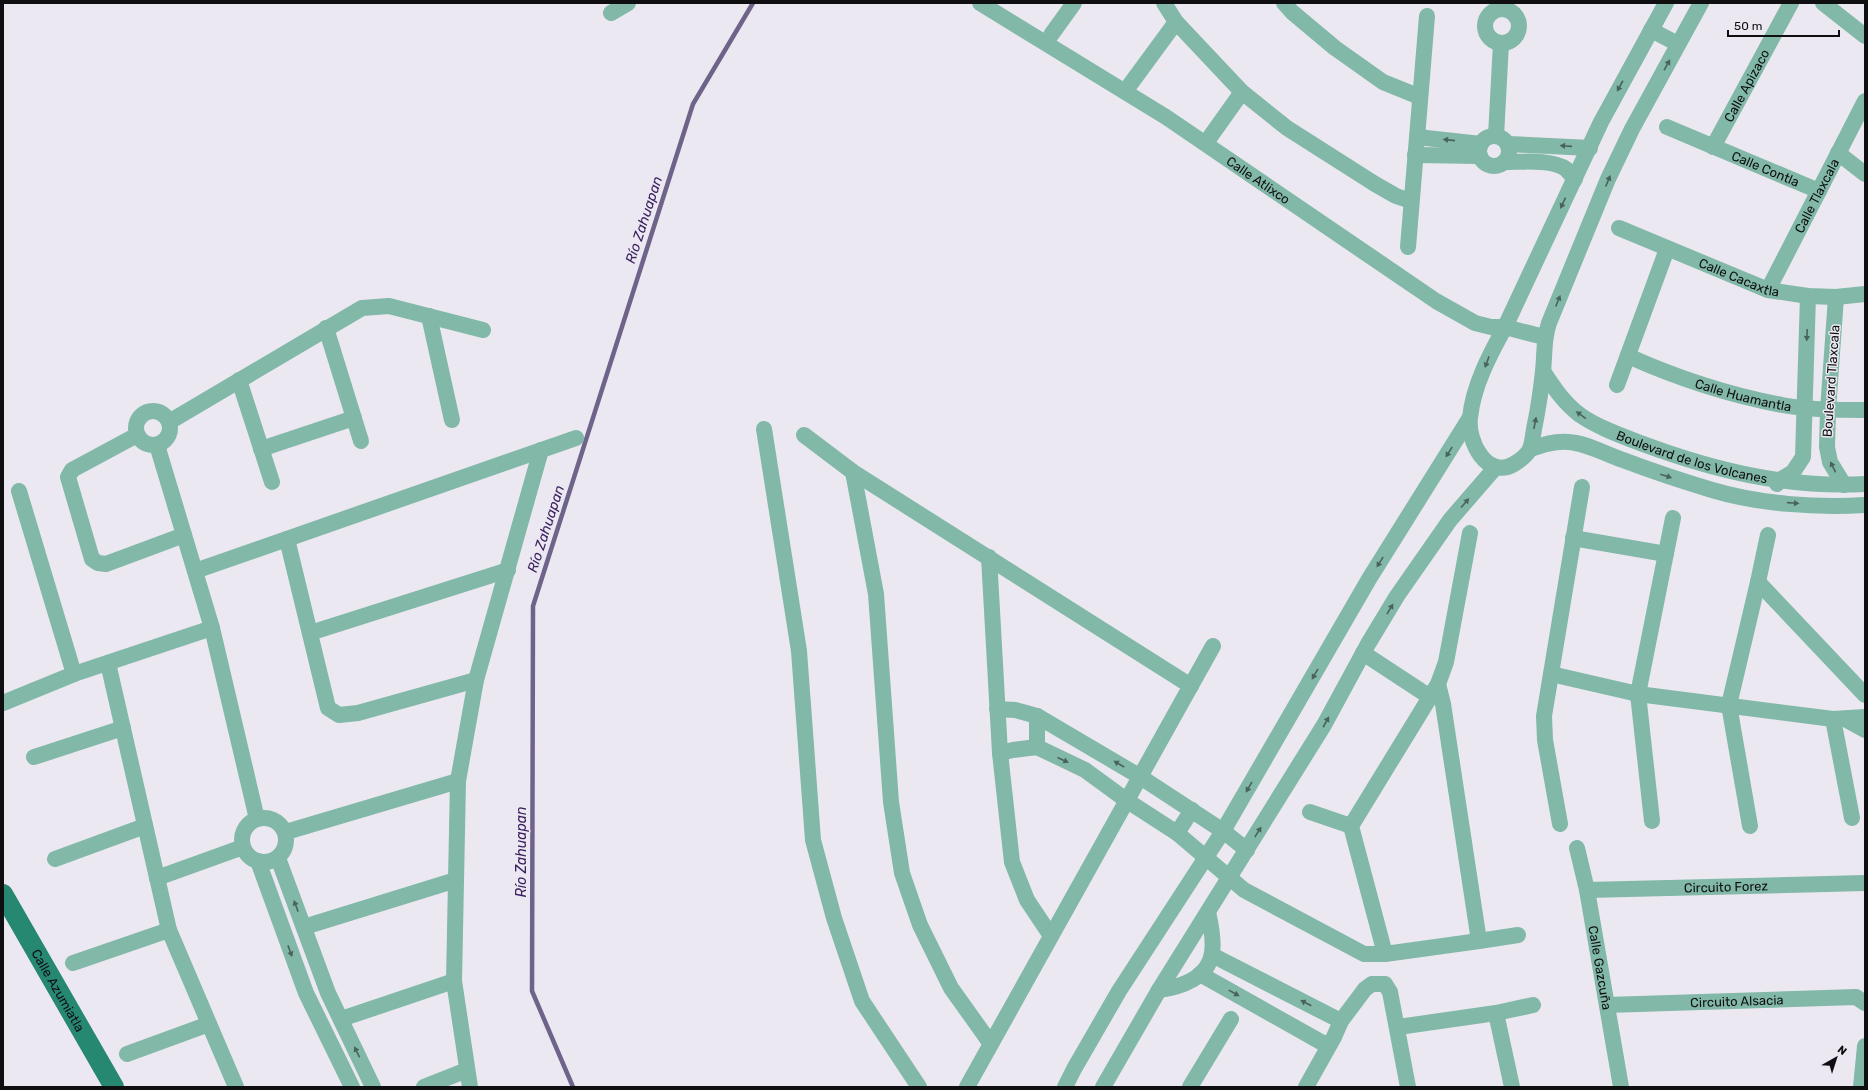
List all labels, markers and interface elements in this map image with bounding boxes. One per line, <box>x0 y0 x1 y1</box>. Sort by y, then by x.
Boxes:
scale bar <box>1728 12 1839 38</box>
text: 50 m <box>1734 19 1762 33</box>
street label: Calle Apizaco <box>1721 47 1772 124</box>
one-way arrow <box>1663 59 1670 71</box>
one-way arrow <box>1617 80 1624 92</box>
one-way arrow <box>1443 137 1455 144</box>
one-way arrow <box>1560 143 1572 150</box>
street label: Calle Contla <box>1729 148 1802 189</box>
street label: Calle Atlixco <box>1224 153 1293 207</box>
street label: Calle Tlaxcala <box>1791 156 1842 235</box>
water label: Río Zahuapan <box>622 174 666 266</box>
one-way arrow <box>1605 175 1611 186</box>
one-way arrow <box>1560 197 1566 209</box>
street label: Calle Cacaxtla <box>1697 255 1780 299</box>
one-way arrow <box>1555 295 1561 306</box>
street label: Boulevard Tlaxcala <box>1820 324 1842 438</box>
one-way arrow <box>1803 329 1810 341</box>
one-way arrow <box>1484 356 1490 368</box>
street label: Calle Huamantla <box>1693 375 1793 414</box>
one-way arrow <box>1576 411 1587 419</box>
one-way arrow <box>1532 417 1538 429</box>
street label: Boulevard de los Volcanes <box>1614 427 1769 486</box>
one-way arrow <box>1445 447 1453 457</box>
one-way arrow <box>1830 461 1836 473</box>
one-way arrow <box>1661 473 1673 479</box>
water label: Río Zahuapan <box>524 483 568 575</box>
one-way arrow <box>1461 498 1470 508</box>
one-way arrow <box>1787 500 1799 507</box>
one-way arrow <box>1376 557 1384 567</box>
one-way arrow <box>1386 603 1393 615</box>
one-way arrow <box>1311 668 1318 680</box>
one-way arrow <box>1322 716 1329 728</box>
one-way arrow <box>1058 757 1069 763</box>
one-way arrow <box>1113 761 1125 768</box>
one-way arrow <box>1245 782 1253 792</box>
water label: Río Zahuapan <box>513 807 530 897</box>
one-way arrow <box>1254 827 1261 838</box>
street label: Circuito Forez <box>1684 878 1769 895</box>
one-way arrow <box>293 900 299 912</box>
street label: Calle Gazcuña <box>1586 924 1615 1011</box>
one-way arrow <box>288 945 294 957</box>
street label: Calle Azumiatla <box>29 946 88 1034</box>
one-way arrow <box>1228 989 1240 996</box>
street label: Circuito Alsacia <box>1690 992 1784 1010</box>
one-way arrow <box>1300 1000 1312 1007</box>
north arrow <box>1816 1038 1856 1078</box>
text: N <box>1835 1043 1849 1058</box>
one-way arrow <box>353 1046 360 1058</box>

